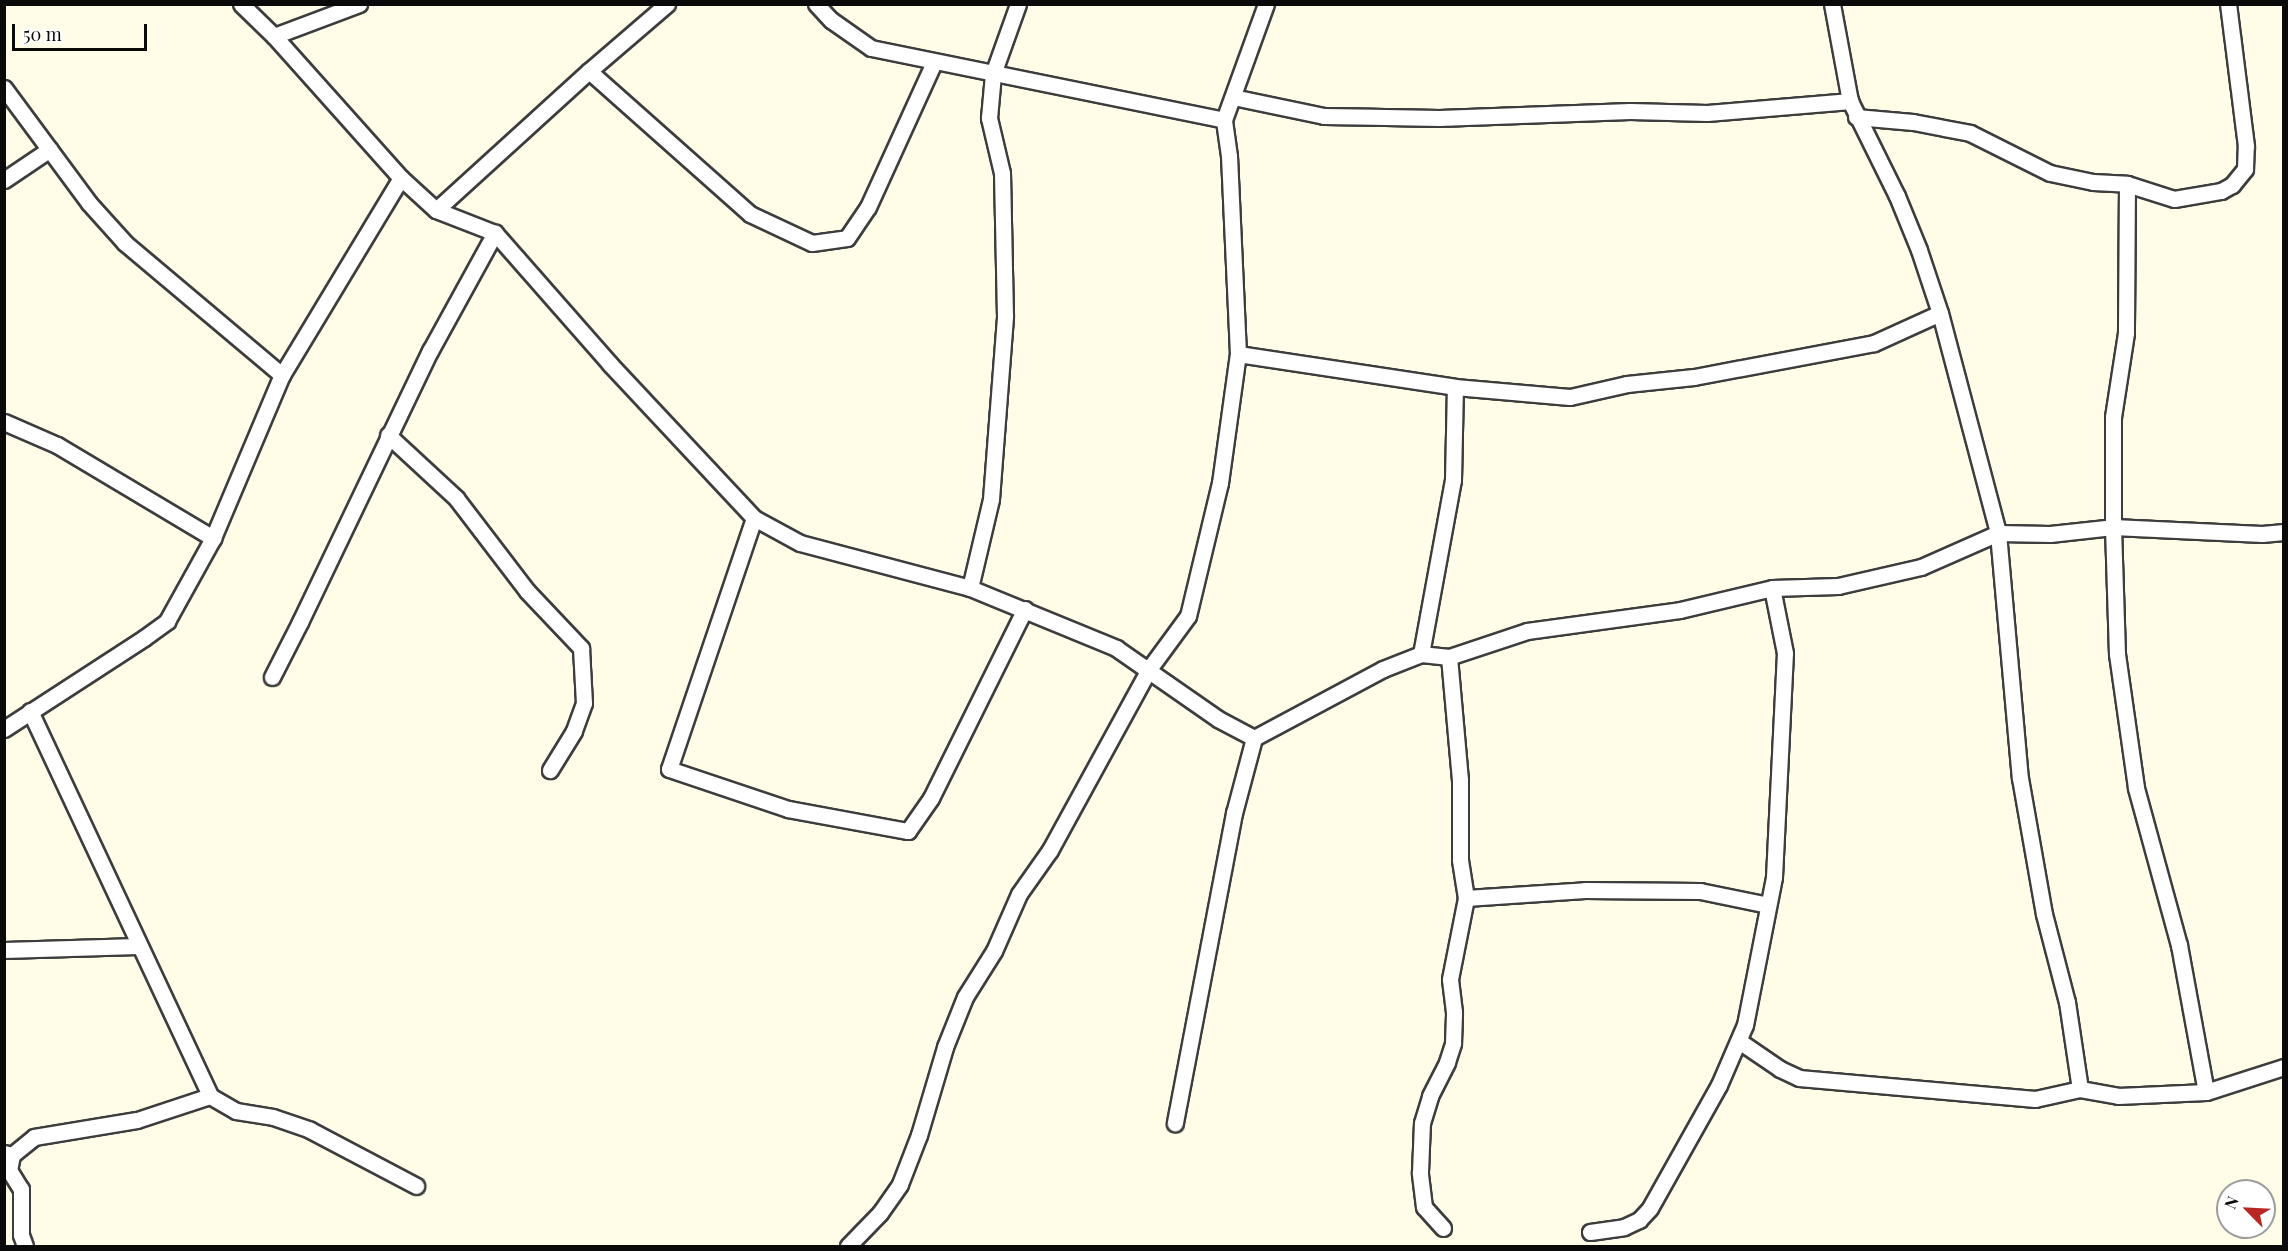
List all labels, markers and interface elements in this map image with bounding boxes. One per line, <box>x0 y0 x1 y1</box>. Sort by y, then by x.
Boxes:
scale bar <box>15 12 150 50</box>
text: 50 m <box>23 22 62 46</box>
north arrow <box>2216 1179 2276 1239</box>
text: N <box>2219 1193 2243 1212</box>

